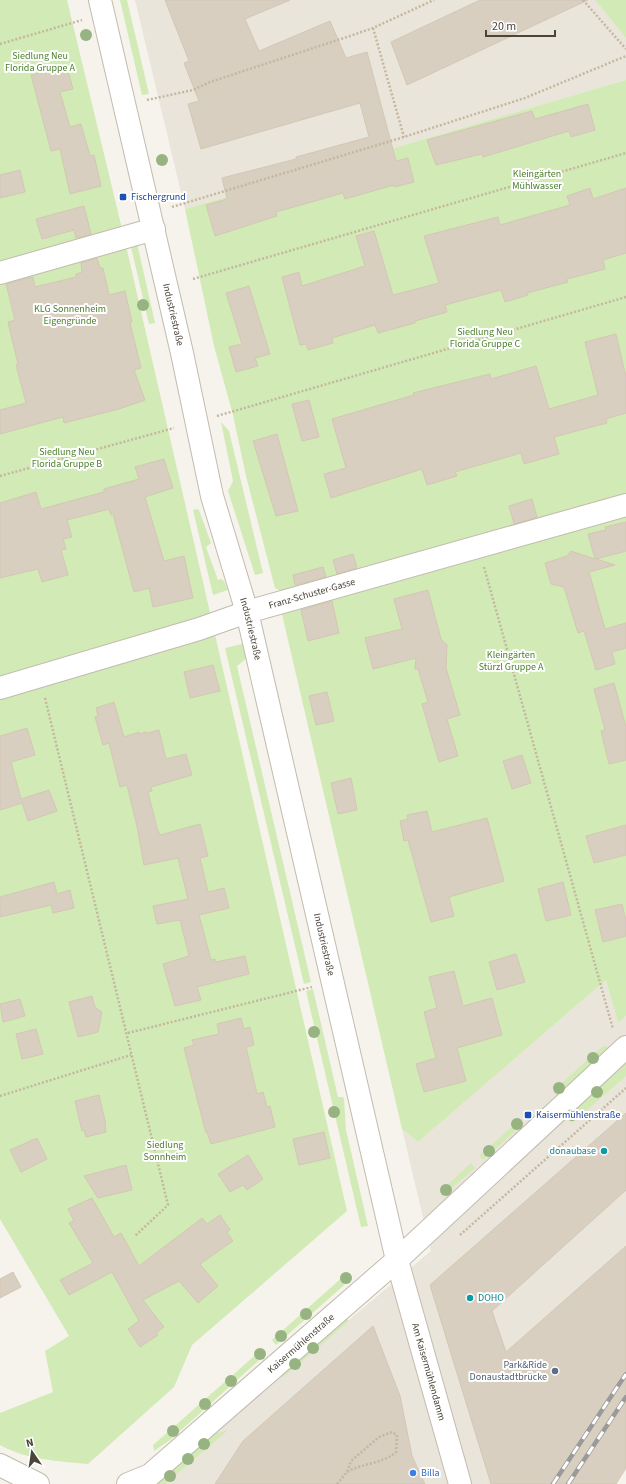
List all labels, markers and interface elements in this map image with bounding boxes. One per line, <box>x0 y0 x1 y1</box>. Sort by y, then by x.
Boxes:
scale bar <box>486 12 555 38</box>
text: 20 m <box>492 18 516 35</box>
park label: Siedlung Neu Florida Gruppe A <box>5 49 76 75</box>
park label: Kleingärten Mühlwasser <box>512 167 562 193</box>
place label: Fischergrund <box>131 190 186 204</box>
marker: Fischergrund <box>118 192 128 202</box>
street label: Industriestraße <box>159 282 187 347</box>
park label: KLG Sonnenheim Eigengründe <box>34 302 106 328</box>
park label: Siedlung Neu Florida Gruppe C <box>450 325 520 351</box>
park label: Siedlung Neu Florida Gruppe B <box>32 445 102 471</box>
street label: Franz-Schuster-Gasse <box>267 575 357 613</box>
street label: Industriestraße <box>236 596 265 662</box>
park label: Kleingärten Stürzl Gruppe A <box>479 648 544 674</box>
street label: Industriestraße <box>310 912 338 977</box>
place label: Kaisermühlenstraße <box>536 1108 620 1122</box>
marker: Kaisermühlenstraße <box>523 1110 533 1120</box>
park label: Siedlung Sonnheim <box>144 1138 186 1164</box>
place label: donaubase <box>549 1144 596 1158</box>
marker: donaubase <box>599 1146 609 1156</box>
place label: DOHO <box>478 1291 504 1305</box>
marker: DOHO <box>465 1293 475 1303</box>
street label: Kaisermühlenstraße <box>265 1310 338 1377</box>
street label: Am Kaisermühlendamm <box>408 1321 449 1422</box>
place label: Park&Ride Donaustadtbrücke <box>470 1358 547 1384</box>
marker: Park&Ride Donaustadtbrücke <box>550 1366 560 1376</box>
north arrow <box>12 1432 52 1472</box>
text: N <box>25 1435 35 1451</box>
place label: Billa <box>421 1466 439 1480</box>
marker: Billa <box>408 1468 418 1478</box>

